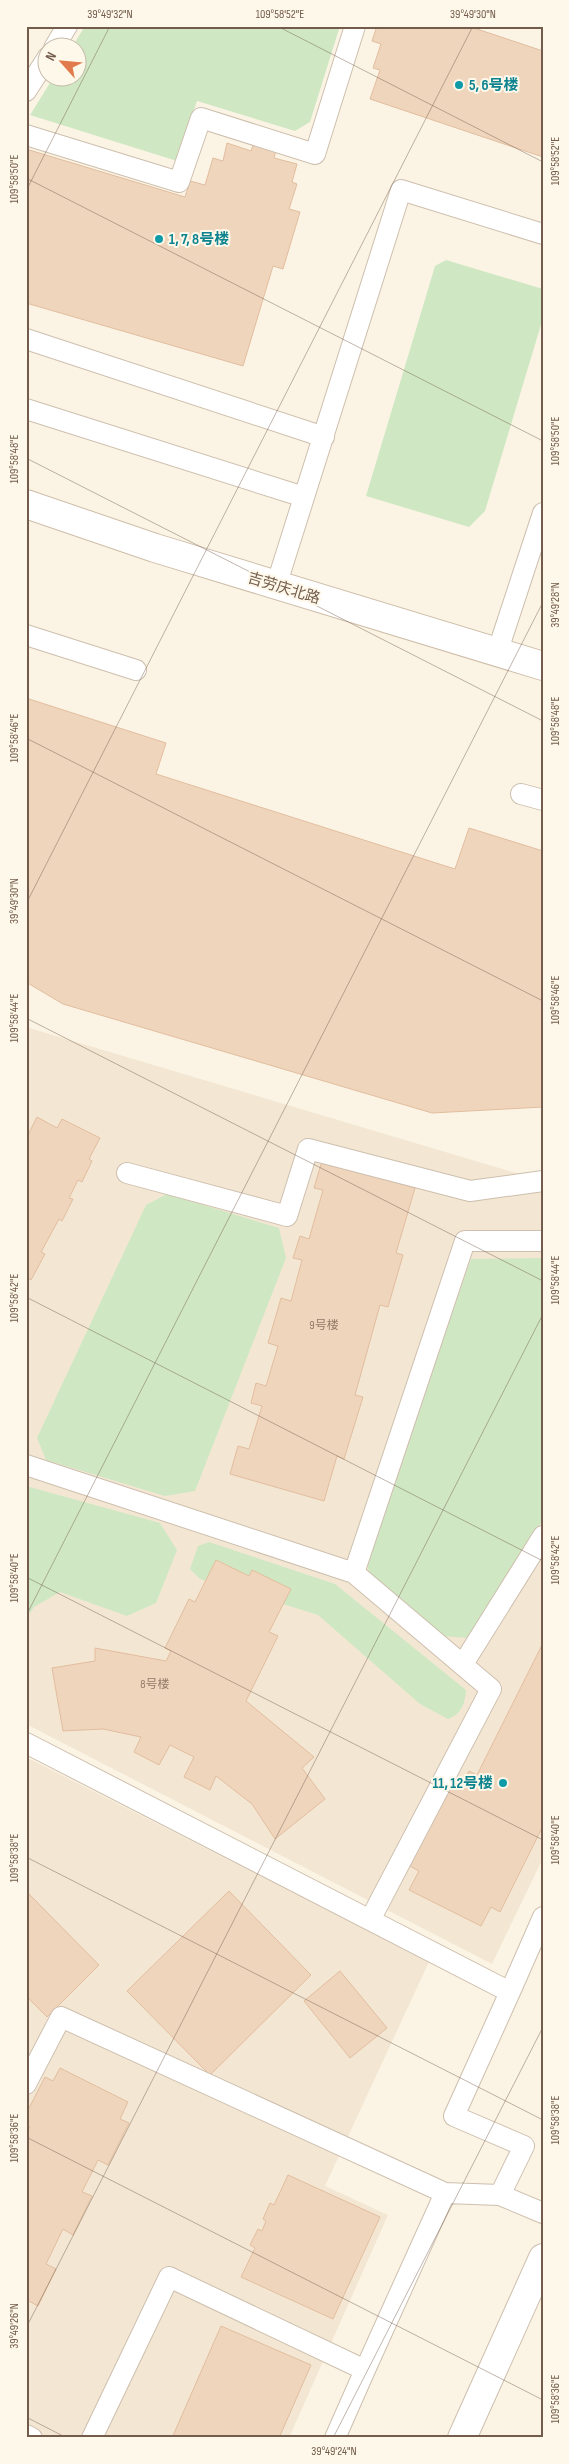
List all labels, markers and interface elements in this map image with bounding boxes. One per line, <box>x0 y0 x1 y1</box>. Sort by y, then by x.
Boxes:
text: 39°49'32"N <box>87 7 133 22</box>
text: 109°58'52"E <box>256 7 304 22</box>
text: 39°49'30"N <box>450 7 496 22</box>
north arrow <box>38 38 88 88</box>
text: N <box>42 49 60 64</box>
place label: 5, 6号楼 <box>469 76 519 95</box>
marker: 5, 6号楼 <box>453 79 465 91</box>
text: 109°58'52"E <box>548 137 563 185</box>
text: 109°58'50"E <box>7 154 22 203</box>
place label: 1, 7, 8号楼 <box>169 230 229 249</box>
marker: 1, 7, 8号楼 <box>153 233 165 245</box>
text: 109°58'50"E <box>548 416 563 465</box>
text: 109°58'48"E <box>7 434 22 484</box>
street label: 吉劳庆北路 <box>245 568 323 609</box>
text: 39°49'28"N <box>548 582 563 628</box>
text: 109°58'48"E <box>548 696 563 746</box>
text: 109°58'46"E <box>7 713 22 763</box>
text: 39°49'30"N <box>7 878 22 924</box>
text: 109°58'46"E <box>548 975 563 1025</box>
text: 109°58'44"E <box>7 994 22 1042</box>
text: 109°58'44"E <box>548 1256 563 1304</box>
text: 109°58'42"E <box>7 1274 22 1322</box>
house number: 9号楼 <box>309 1318 339 1333</box>
text: 109°58'42"E <box>548 1536 563 1584</box>
text: 109°58'40"E <box>7 1553 22 1603</box>
house number: 8号楼 <box>140 1677 170 1692</box>
place label: 11, 12号楼 <box>432 1774 493 1793</box>
marker: 11, 12号楼 <box>497 1777 509 1789</box>
text: 109°58'40"E <box>548 1815 563 1865</box>
text: 109°58'38"E <box>7 1833 22 1882</box>
text: 109°58'38"E <box>548 2095 563 2144</box>
text: 109°58'36"E <box>7 2113 22 2163</box>
text: 39°49'26"N <box>7 2303 22 2349</box>
text: 109°58'36"E <box>548 2374 563 2424</box>
text: 39°49'24"N <box>311 2444 357 2459</box>

